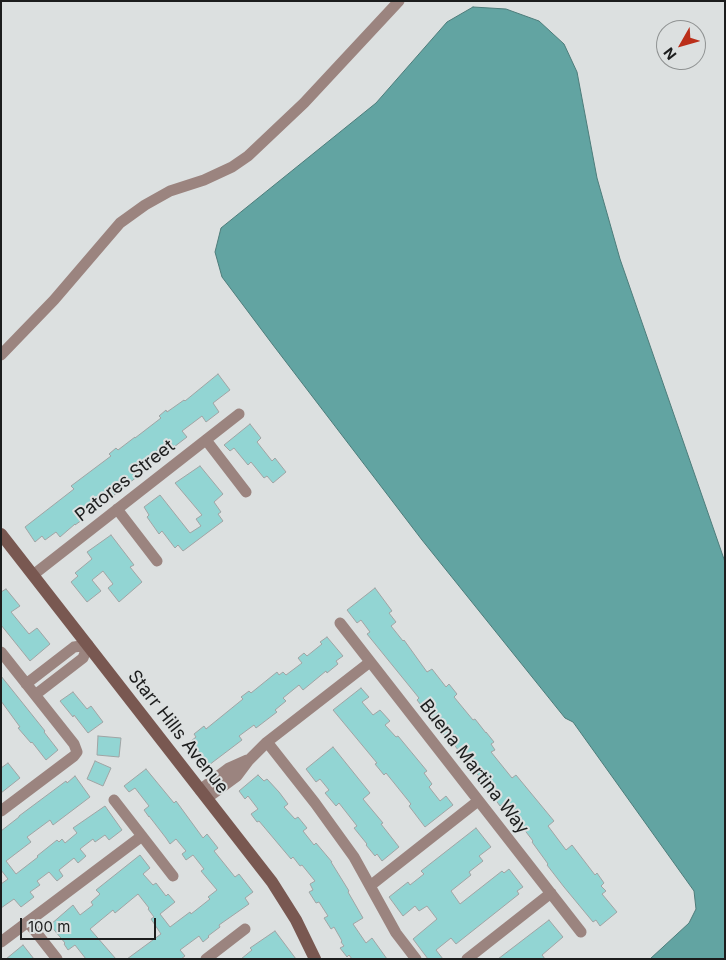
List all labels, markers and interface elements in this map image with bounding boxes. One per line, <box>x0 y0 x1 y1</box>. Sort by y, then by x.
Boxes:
north arrow <box>656 20 706 70</box>
text: N <box>660 44 680 63</box>
street label: Patores Street <box>71 435 179 527</box>
street label: Starr Hills Avenue <box>123 666 233 798</box>
street label: Buena Martina Way <box>415 695 533 839</box>
scale bar <box>22 908 159 940</box>
text: 100 m <box>28 917 70 936</box>

